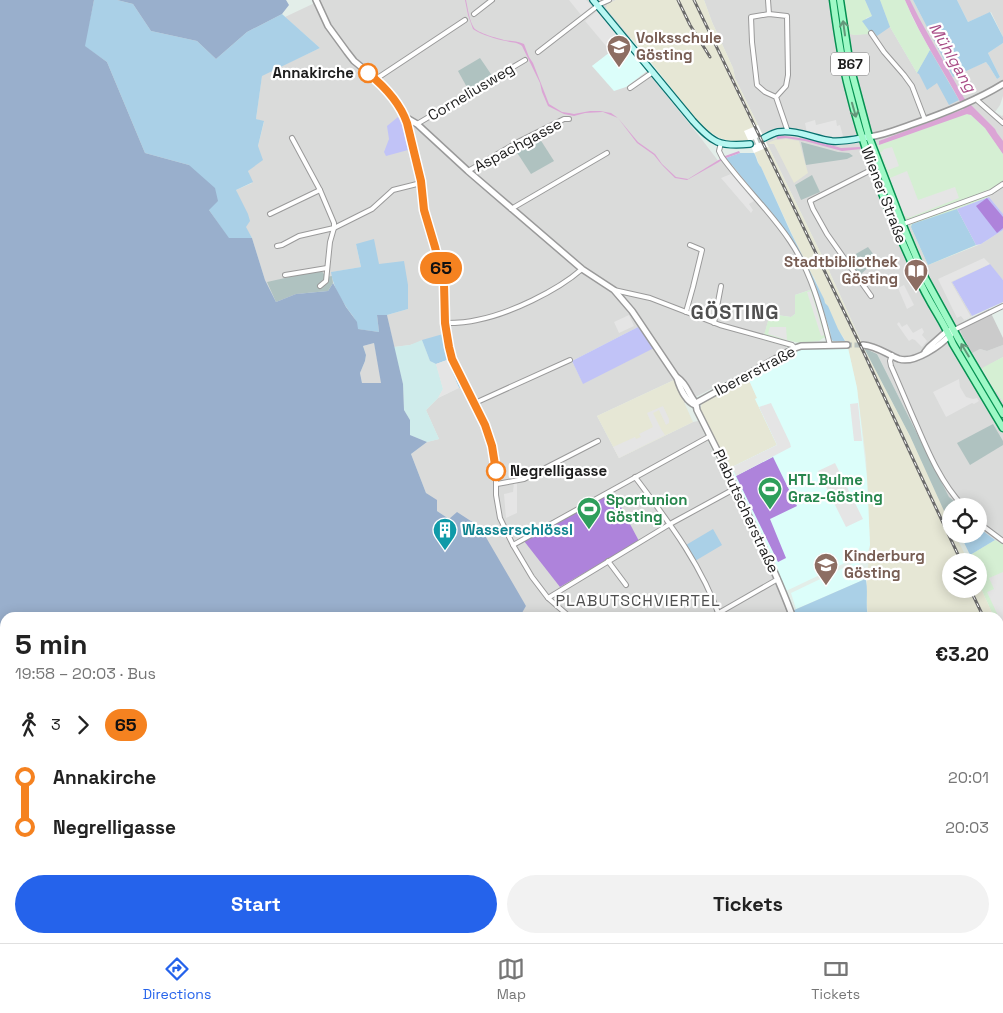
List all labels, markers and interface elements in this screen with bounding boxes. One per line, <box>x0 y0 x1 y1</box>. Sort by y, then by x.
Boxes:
water label: Mühlgang <box>924 19 981 96</box>
one-way arrow <box>839 20 849 36</box>
place label: Volksschule Gösting <box>636 28 722 64</box>
school or university icon: Volksschule Gösting <box>606 34 632 68</box>
road number: B67 <box>831 52 869 76</box>
street label: Corneliusweg <box>424 58 517 125</box>
place label: Annakirche <box>273 63 354 82</box>
marker: Annakirche <box>358 63 378 83</box>
one-way arrow <box>850 102 860 118</box>
street label: Aspachgasse <box>471 113 565 176</box>
street label: Wiener Straße <box>857 144 912 246</box>
line badge: 65 <box>418 252 464 284</box>
place label: Stadtbibliothek Gösting <box>784 252 899 288</box>
text: 65 <box>430 256 452 279</box>
library icon: Stadtbibliothek Gösting <box>903 258 929 292</box>
district label: GÖSTING <box>690 299 780 325</box>
street label: Ibererstraße <box>711 341 799 400</box>
one-way arrow <box>959 343 969 358</box>
street label: Plabutscherstraße <box>709 446 784 576</box>
marker: Negrelligasse <box>486 461 506 481</box>
place label: Negrelligasse <box>510 461 607 480</box>
place label: HTL Bulme Graz-Gösting <box>788 470 883 506</box>
sports icon: HTL Bulme Graz-Gösting <box>757 476 783 510</box>
place label: Sportunion Gösting <box>606 490 688 526</box>
sports icon: Sportunion Gösting <box>576 496 602 530</box>
map controls <box>942 498 987 598</box>
button: locate <box>942 498 987 543</box>
building icon: Wasserschlössl <box>432 517 458 551</box>
place label: Wasserschlössl <box>462 520 573 539</box>
place label: Kinderburg Gösting <box>844 546 925 582</box>
school or university icon: Kinderburg Gösting <box>813 552 839 586</box>
button: layers <box>942 553 987 598</box>
district label: PLABUTSCHVIERTEL <box>555 590 721 611</box>
text: 5 min <box>15 626 88 662</box>
text: €3.20 <box>935 642 989 667</box>
text: 19:58 – 20:03 · Bus <box>15 663 156 684</box>
icon: walk <box>15 711 43 739</box>
icon: forward <box>69 711 97 739</box>
text: 65 <box>115 713 137 736</box>
text: 3 <box>51 714 61 735</box>
text: Annakirche <box>53 765 156 790</box>
text: 20:01 <box>948 767 989 788</box>
text: Negrelligasse <box>53 815 176 840</box>
text: 20:03 <box>945 817 989 838</box>
button: Start <box>15 875 497 933</box>
button: Tickets <box>507 875 989 933</box>
tab: Directions <box>143 955 211 1003</box>
tab: Map <box>497 955 526 1003</box>
tab: Tickets <box>811 955 860 1003</box>

